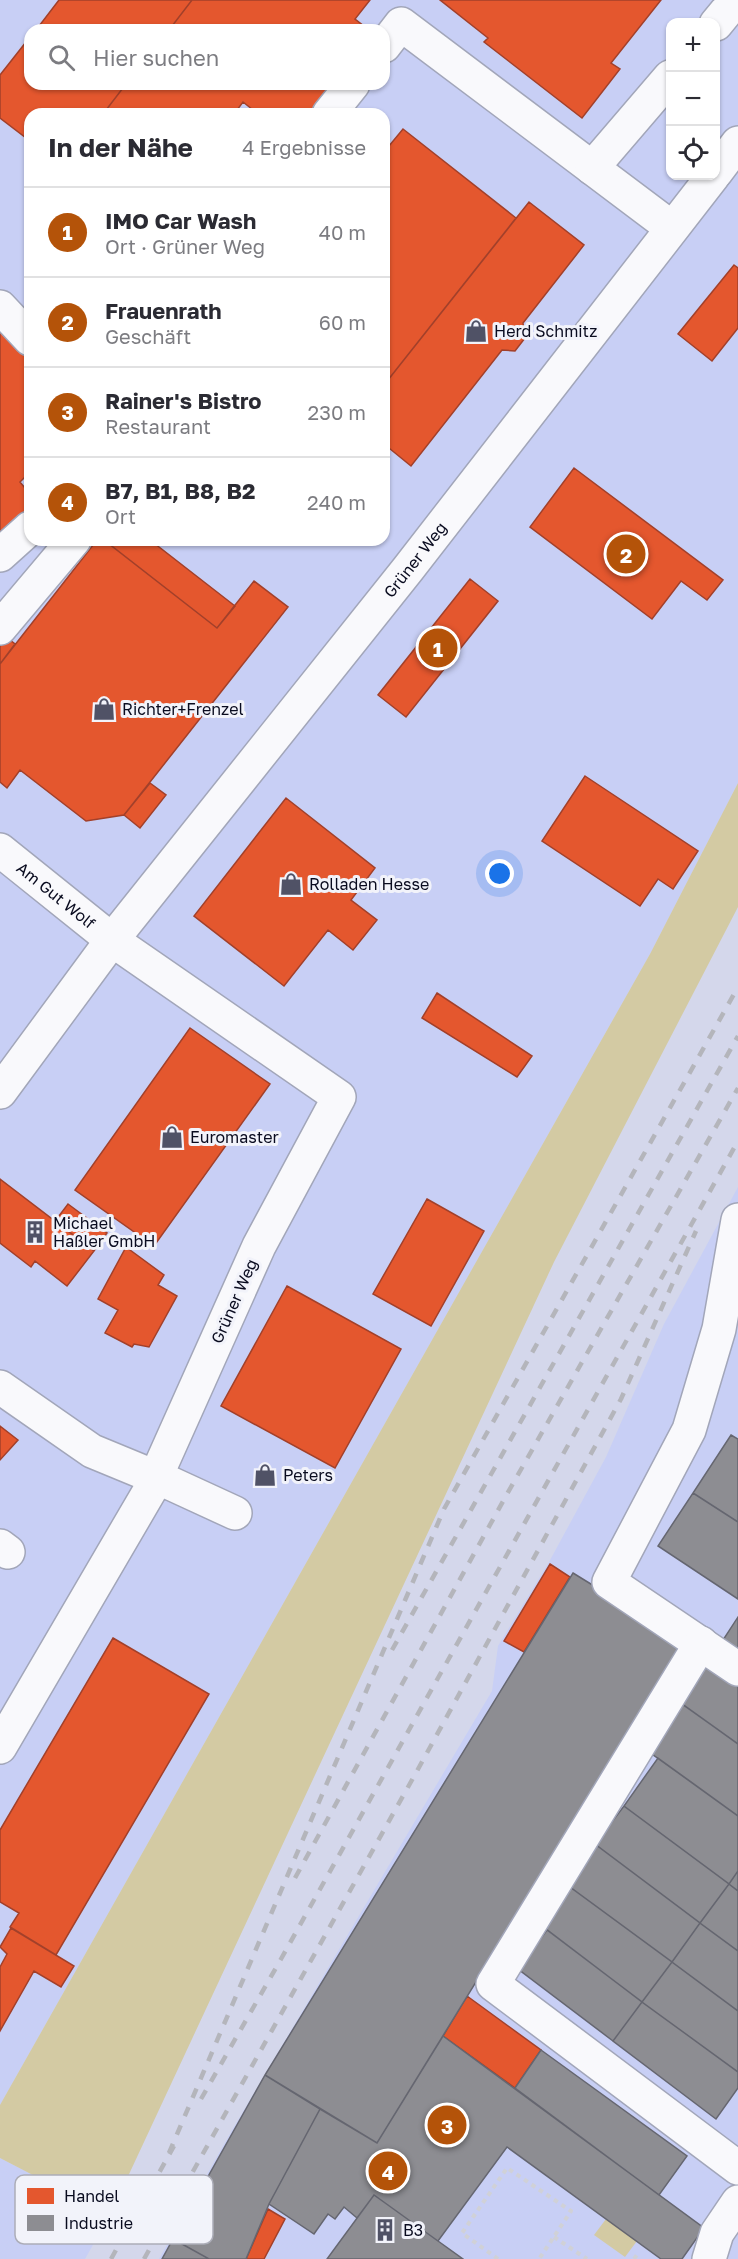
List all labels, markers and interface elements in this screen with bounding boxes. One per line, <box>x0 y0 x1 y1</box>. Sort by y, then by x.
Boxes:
map controls <box>666 18 720 180</box>
button: + <box>666 18 720 72</box>
search box <box>24 24 390 90</box>
icon: search <box>45 41 78 74</box>
text: Hier suchen <box>93 44 219 71</box>
button: − <box>666 72 720 126</box>
button: locate <box>666 126 720 180</box>
text: In der Nähe <box>48 132 193 163</box>
text: 4 Ergebnisse <box>242 135 366 159</box>
text: IMO Car Wash <box>105 207 256 234</box>
text: 1 <box>62 220 73 244</box>
text: 40 m <box>319 220 366 244</box>
text: Ort · Grüner Weg <box>105 234 265 258</box>
text: Frauenrath <box>105 297 222 324</box>
text: 2 <box>61 310 74 334</box>
text: 60 m <box>319 310 366 334</box>
shop icon: Herd Schmitz <box>463 318 489 344</box>
place label: Herd Schmitz <box>494 321 598 341</box>
text: Geschäft <box>105 324 191 348</box>
text: Rainer's Bistro <box>105 387 261 414</box>
text: 3 <box>61 400 74 424</box>
text: 230 m <box>308 400 366 424</box>
text: Restaurant <box>105 414 211 438</box>
text: B7, B1, B8, B2 <box>105 477 255 504</box>
text: 4 <box>61 490 74 514</box>
text: 240 m <box>307 490 366 514</box>
text: Ort <box>105 504 136 528</box>
street label: Grüner Weg <box>379 518 451 602</box>
pin: 2 <box>606 532 646 576</box>
pin: 1 <box>418 626 458 670</box>
shop icon: Richter+Frenzel <box>91 696 117 722</box>
place label: Richter+Frenzel <box>122 699 244 719</box>
street label: Am Gut Wolf <box>13 857 100 933</box>
your location <box>485 859 514 888</box>
shop icon: Rolladen Hesse <box>278 871 304 897</box>
place label: Rolladen Hesse <box>309 874 429 894</box>
shop icon: Euromaster <box>159 1124 185 1150</box>
place label: Euromaster <box>190 1127 279 1147</box>
place label: Michael Haßler GmbH <box>53 1213 155 1251</box>
building icon: Michael Haßler GmbH <box>22 1219 48 1245</box>
street label: Grüner Weg <box>206 1256 262 1346</box>
shop icon: Peters <box>252 1462 278 1488</box>
place label: Peters <box>283 1465 333 1485</box>
pin: 3 <box>428 2102 466 2148</box>
pin: 4 <box>368 2148 408 2194</box>
legend <box>15 2175 213 2244</box>
text: Handel <box>64 2186 119 2206</box>
text: Industrie <box>64 2213 133 2233</box>
building icon: B3 <box>372 2217 398 2243</box>
place label: B3 <box>403 2220 423 2240</box>

